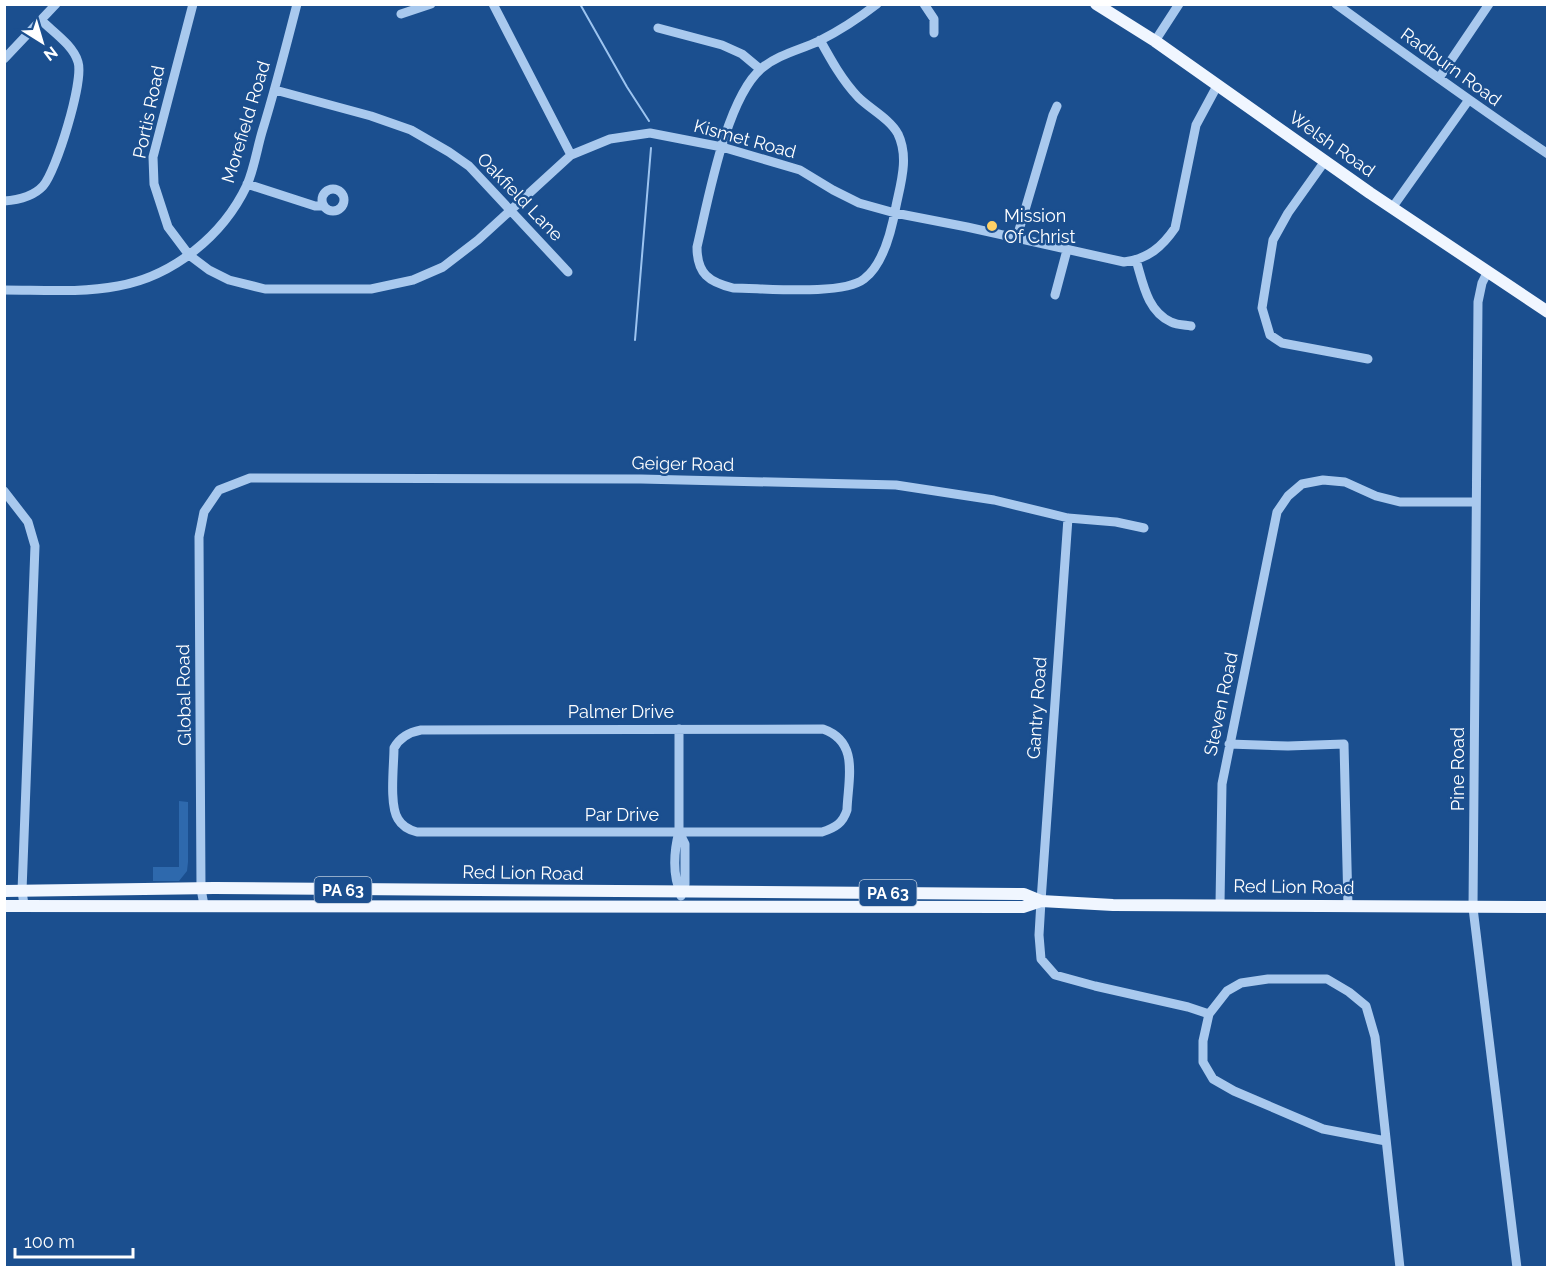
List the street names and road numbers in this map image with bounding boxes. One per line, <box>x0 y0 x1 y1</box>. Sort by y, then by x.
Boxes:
street label: Radburn Road <box>1397 23 1506 110</box>
street label: Morefield Road <box>217 58 274 185</box>
street label: Portis Road <box>128 64 169 160</box>
street label: Welsh Road <box>1285 106 1379 181</box>
street label: Kismet Road <box>692 115 799 162</box>
street label: Oakfield Lane <box>473 148 568 245</box>
street label: Geiger Road <box>631 452 735 475</box>
street label: Global Road <box>172 644 195 746</box>
street label: Steven Road <box>1199 650 1242 757</box>
street label: Gantry Road <box>1022 656 1051 760</box>
street label: Palmer Drive <box>568 701 675 722</box>
street label: Pine Road <box>1447 727 1468 811</box>
street label: Par Drive <box>585 804 660 825</box>
street label: Red Lion Road <box>462 861 584 884</box>
street label: Red Lion Road <box>1233 875 1355 898</box>
road number: PA 63 <box>314 877 372 903</box>
road number: PA 63 <box>860 880 916 906</box>

